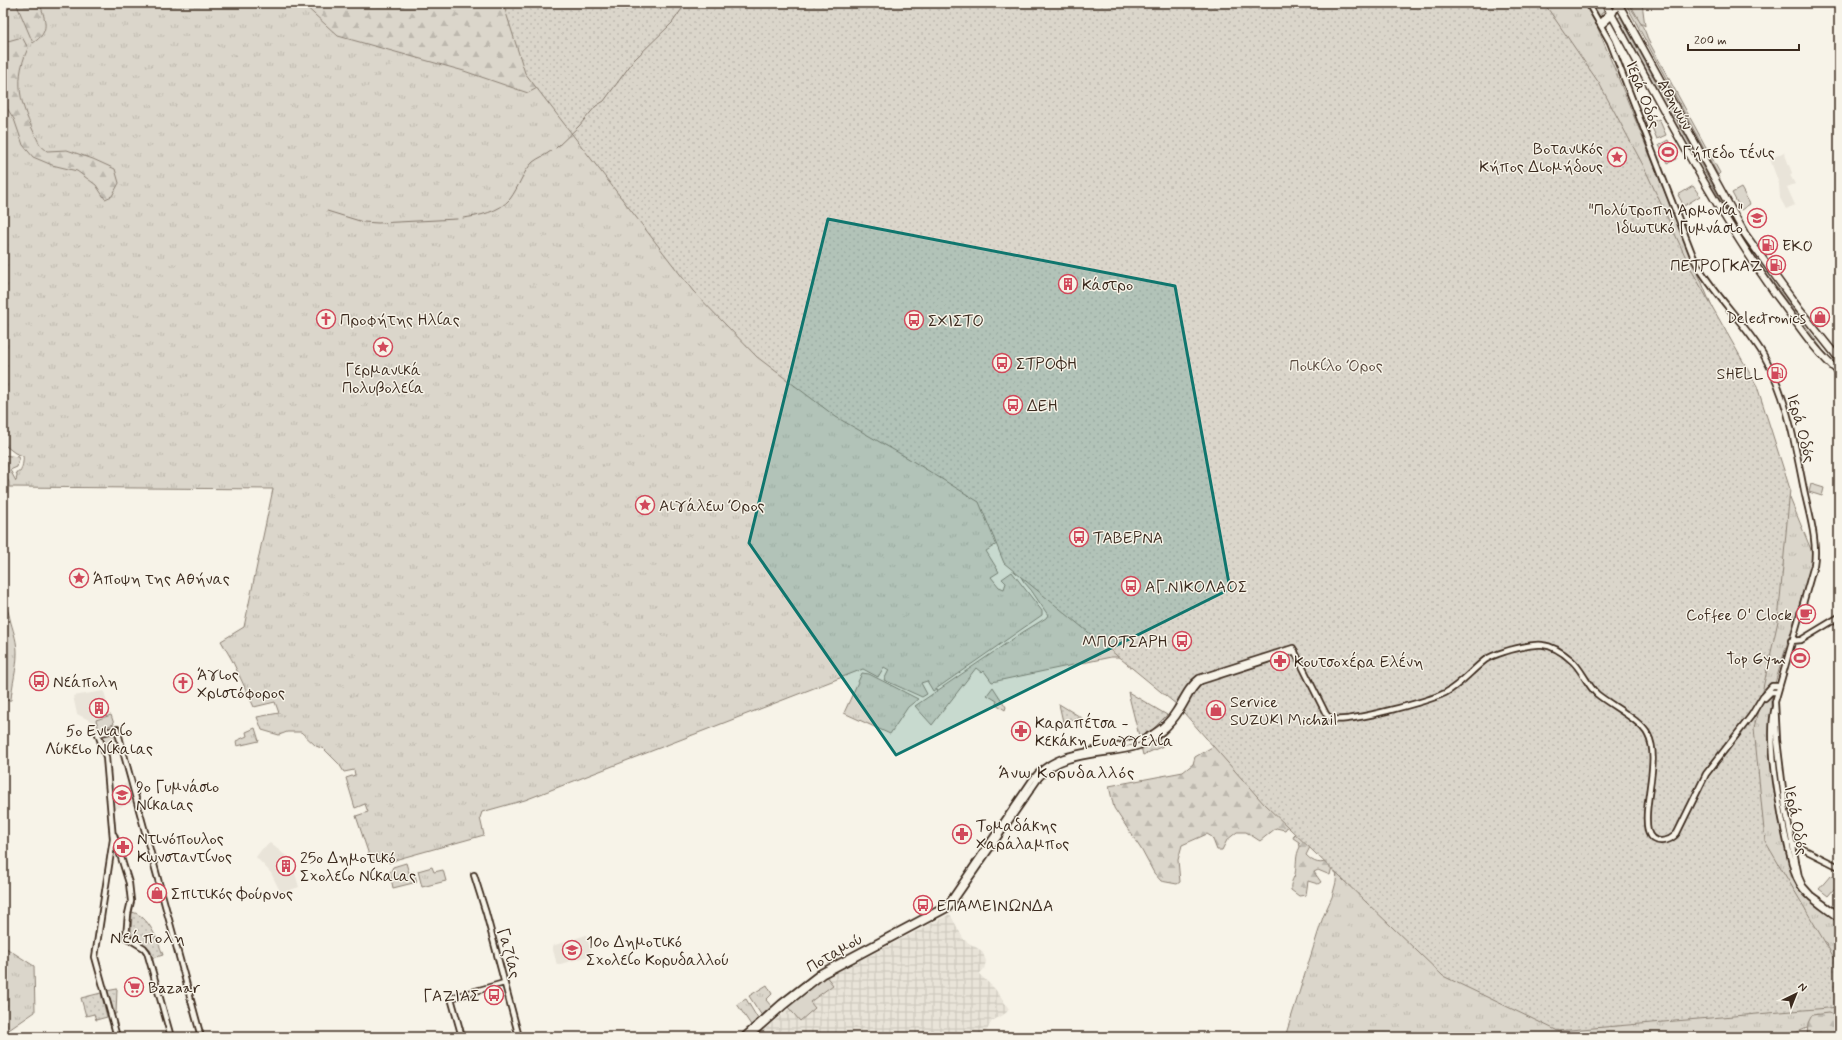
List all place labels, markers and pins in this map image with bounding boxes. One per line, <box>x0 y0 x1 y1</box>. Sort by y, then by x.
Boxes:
place label: Βοτανικός Κήπος Διομήδους <box>1479 139 1603 178</box>
sports icon: Γήπεδο τένις <box>1657 141 1679 163</box>
place label: Γήπεδο τένις <box>1682 142 1775 164</box>
place icon: Βοτανικός Κήπος Διομήδους <box>1606 146 1628 168</box>
place label: "Πολύτροπη Αρμονία" Ιδιωτικό Γυμνάσιο <box>1588 200 1743 239</box>
school or university icon: "Πολύτροπη Αρμονία" Ιδιωτικό Γυμνάσιο <box>1746 207 1768 229</box>
fuel station icon: EKO <box>1757 234 1779 256</box>
place label: EKO <box>1782 236 1813 257</box>
fuel station icon: ΠΕΤΡΟΓΚΑΖ <box>1765 254 1787 276</box>
place label: ΠΕΤΡΟΓΚΑΖ <box>1670 256 1762 277</box>
building icon: Κάστρο <box>1057 273 1079 295</box>
place label: Κάστρο <box>1082 275 1133 296</box>
shop icon: Delectronics <box>1809 306 1831 328</box>
church icon: Προφήτης Ηλίας <box>315 308 337 330</box>
place label: Delectronics <box>1726 308 1806 329</box>
bus stop icon: ΣΧΙΣΤΟ <box>903 309 925 331</box>
place label: Προφήτης Ηλίας <box>340 310 460 331</box>
place label: ΣΧΙΣΤΟ <box>928 311 984 332</box>
place icon: Γερμανικά Πολυβολεία <box>372 336 394 358</box>
bus stop icon: ΣΤΡΟΦΗ <box>991 352 1013 374</box>
place label: ΣΤΡΟΦΗ <box>1016 354 1077 375</box>
place label: Γερμανικά Πολυβολεία <box>342 360 424 399</box>
fuel station icon: SHELL <box>1766 362 1788 384</box>
place label: SHELL <box>1717 364 1763 385</box>
bus stop icon: ΔΕΗ <box>1002 394 1024 416</box>
place label: ΔΕΗ <box>1027 396 1058 417</box>
place icon: Αιγάλεω Όρος <box>634 494 656 516</box>
place label: Αιγάλεω Όρος <box>659 496 765 517</box>
bus stop icon: ΤΑΒΕΡΝΑ <box>1068 526 1090 548</box>
place label: ΤΑΒΕΡΝΑ <box>1093 528 1163 549</box>
place icon: Άποψη της Αθήνας <box>68 567 90 589</box>
place label: Άποψη της Αθήνας <box>93 569 230 590</box>
bus stop icon: ΑΓ.ΝΙΚΟΛΑΟΣ <box>1120 575 1142 597</box>
place label: ΑΓ.ΝΙΚΟΛΑΟΣ <box>1145 577 1248 598</box>
cafe icon: Coffee O' Clock <box>1795 603 1817 625</box>
place label: Coffee O' Clock <box>1686 605 1792 626</box>
bus stop icon: ΜΠΟΤΣΑΡΗ <box>1171 630 1193 652</box>
place label: ΜΠΟΤΣΑΡΗ <box>1082 632 1168 653</box>
sports icon: Top Gym <box>1789 647 1811 669</box>
place label: Top Gym <box>1726 649 1786 670</box>
pharmacy icon: Κουτσοχέρα Ελένη <box>1269 650 1291 672</box>
place label: Κουτσοχέρα Ελένη <box>1294 651 1423 673</box>
place label: Άγιος Χριστόφορος <box>197 665 285 704</box>
bus stop icon: Νεάπολη <box>28 670 50 692</box>
place label: Νεάπολη <box>53 672 118 693</box>
church icon: Άγιος Χριστόφορος <box>172 672 194 694</box>
place label: Service SUZUKI Michail <box>1230 692 1337 731</box>
building icon: 5ο Ενιαίο Λύκειο Νίκαιας <box>88 697 110 719</box>
shop icon: Service SUZUKI Michail <box>1205 699 1227 721</box>
place label: Καραπέτσα - Κεκάκη Ευαγγελία <box>1035 712 1173 752</box>
pharmacy icon: Καραπέτσα - Κεκάκη Ευαγγελία <box>1010 720 1032 742</box>
place label: 5ο Ενιαίο Λύκειο Νίκαιας <box>45 721 153 760</box>
place label: 9ο Γυμνάσιο Νίκαιας <box>136 777 219 816</box>
school or university icon: 9ο Γυμνάσιο Νίκαιας <box>111 784 133 806</box>
place label: Τομαδάκης Χαράλαμπος <box>976 816 1069 855</box>
pharmacy icon: Τομαδάκης Χαράλαμπος <box>951 823 973 845</box>
place label: Ντινόπουλος Κωνσταντίνος <box>137 829 232 868</box>
pharmacy icon: Ντινόπουλος Κωνσταντίνος <box>112 836 134 858</box>
place label: 25o Δημοτικό Σχολείο Νίκαιας <box>300 848 416 887</box>
building icon: 25o Δημοτικό Σχολείο Νίκαιας <box>275 855 297 877</box>
shop icon: Σπιτικός Φούρνος <box>146 882 168 904</box>
place label: Σπιτικός Φούρνος <box>171 884 293 905</box>
bus stop icon: ΕΠΑΜΕΙΝΩΝΔΑ <box>912 894 934 916</box>
place label: ΕΠΑΜΕΙΝΩΝΔΑ <box>937 896 1054 917</box>
place label: 10ο Δημοτικό Σχολείο Κορυδαλλού <box>586 932 729 971</box>
school or university icon: 10ο Δημοτικό Σχολείο Κορυδαλλού <box>561 939 583 961</box>
supermarket icon: Bazaar <box>123 976 145 998</box>
place label: Bazaar <box>148 978 200 999</box>
bus stop icon: ΓΑΖΙΑΣ <box>483 984 505 1006</box>
place label: ΓΑΖΙΑΣ <box>423 986 480 1007</box>

